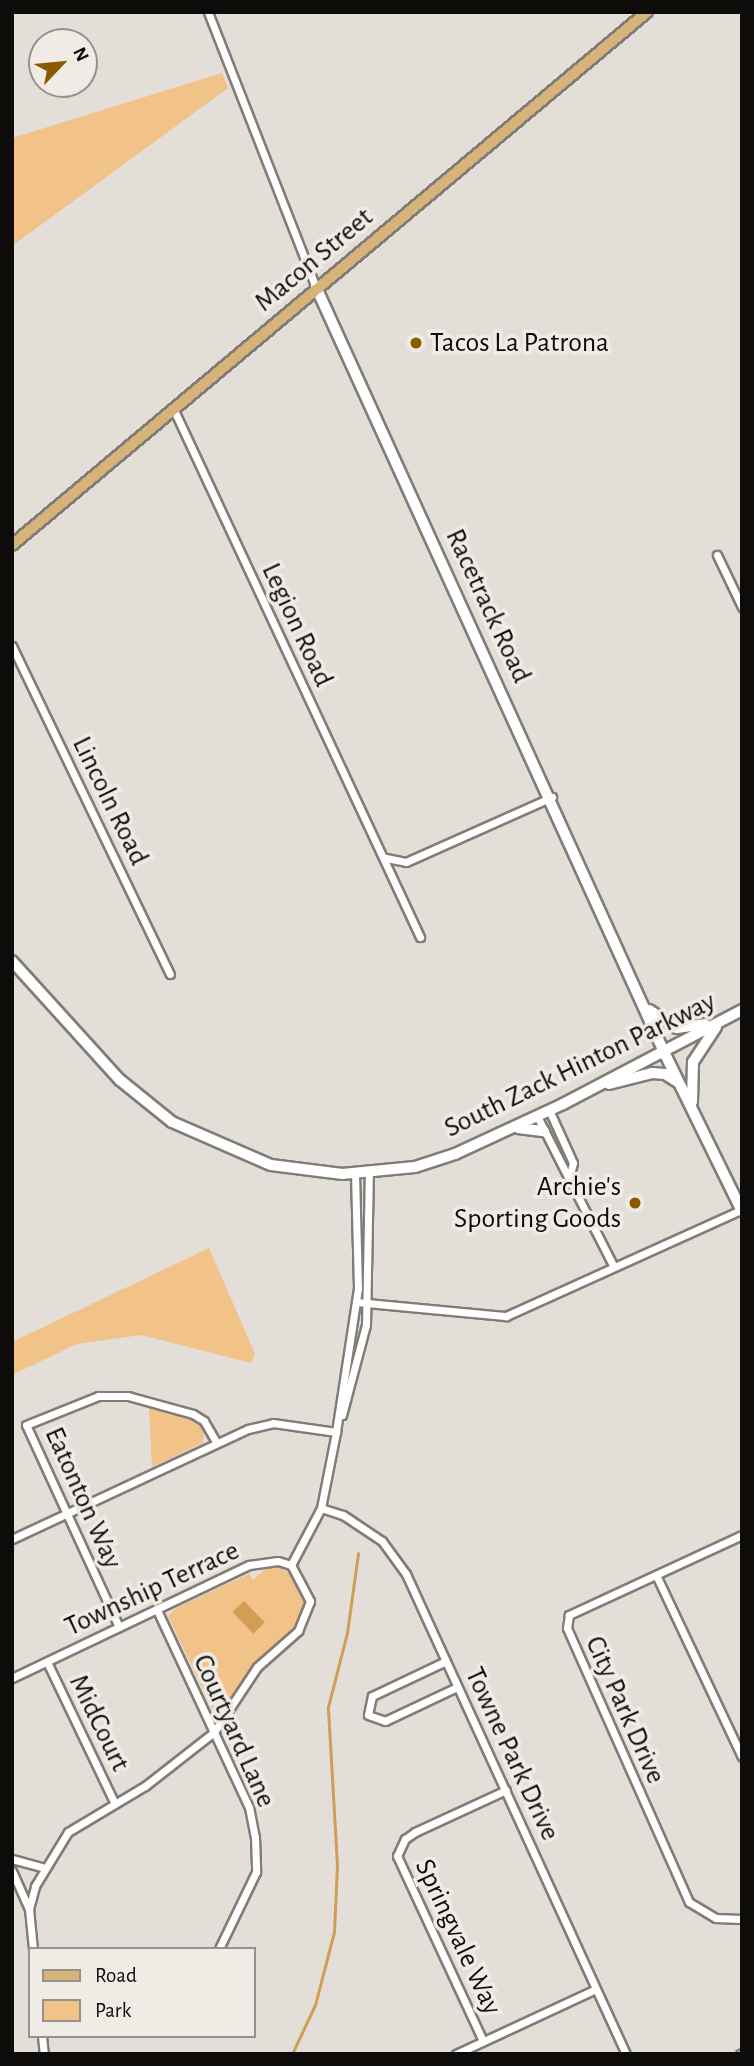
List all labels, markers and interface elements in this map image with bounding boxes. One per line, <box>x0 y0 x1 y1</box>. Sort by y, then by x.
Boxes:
north arrow <box>28 28 98 98</box>
text: N <box>69 44 92 65</box>
street label: Macon Street <box>248 201 380 319</box>
place label: Tacos La Patrona <box>430 326 609 360</box>
marker: Tacos La Patrona <box>408 335 424 351</box>
street label: Racetrack Road <box>438 524 538 688</box>
street label: Legion Road <box>254 558 340 692</box>
street label: Lincoln Road <box>64 731 156 871</box>
street label: South Zack Hinton Parkway <box>439 985 721 1145</box>
place label: Archie's Sporting Goods <box>454 1170 621 1236</box>
marker: Archie's Sporting Goods <box>627 1195 643 1211</box>
street label: Eatonton Way <box>37 1422 129 1574</box>
street label: Township Terrace <box>60 1534 244 1644</box>
street label: City Park Drive <box>578 1631 672 1789</box>
street label: Courtyard Lane <box>185 1649 283 1813</box>
street label: Towne Park Drive <box>457 1662 567 1846</box>
street label: MidCourt <box>61 1669 137 1777</box>
street label: Springvale Way <box>407 1854 509 2020</box>
legend <box>28 1947 256 2038</box>
text: Road <box>95 1965 137 1986</box>
text: Park <box>95 2000 131 2021</box>

